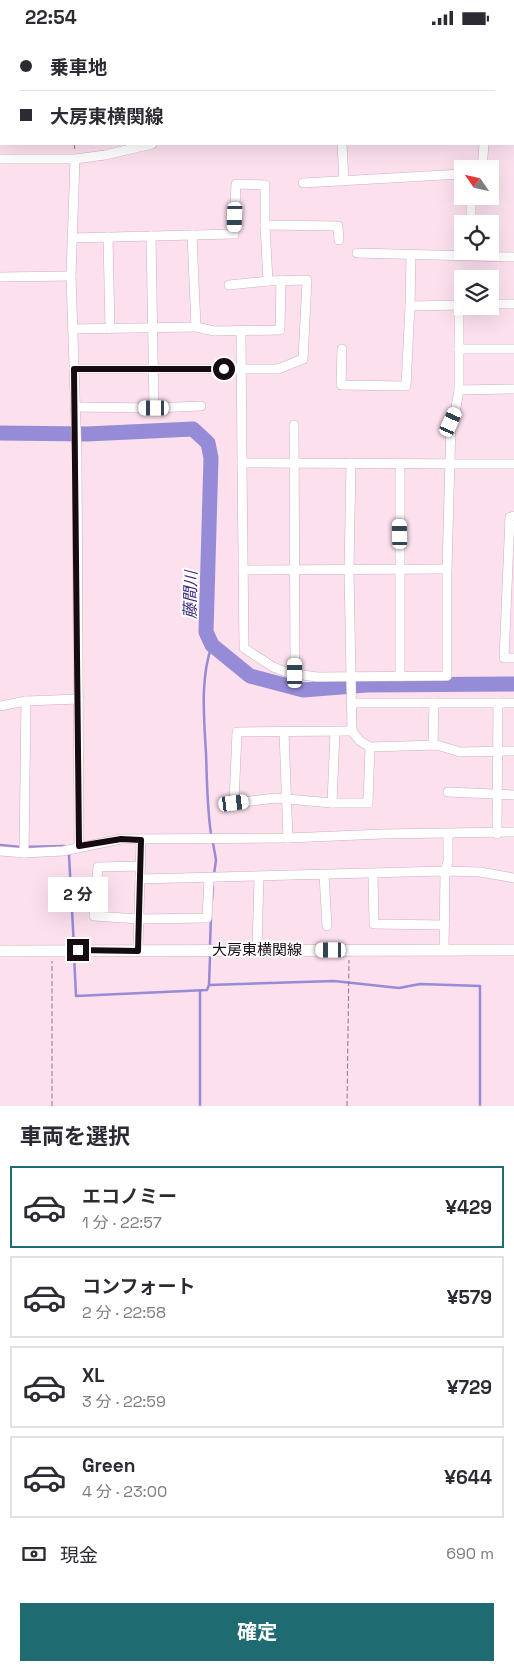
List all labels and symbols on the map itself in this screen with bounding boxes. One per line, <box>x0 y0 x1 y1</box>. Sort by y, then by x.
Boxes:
north arrow <box>454 160 499 205</box>
car <box>226 202 243 232</box>
route start <box>213 358 235 380</box>
car <box>139 401 169 416</box>
car <box>438 405 463 439</box>
car <box>392 519 407 549</box>
water label: 藤間川 <box>180 569 201 619</box>
car <box>287 658 302 688</box>
car <box>218 794 249 812</box>
callout: 2 分 <box>48 877 108 913</box>
route end <box>67 939 89 961</box>
street label: 大房東横関線 <box>212 940 302 959</box>
car <box>316 943 346 958</box>

